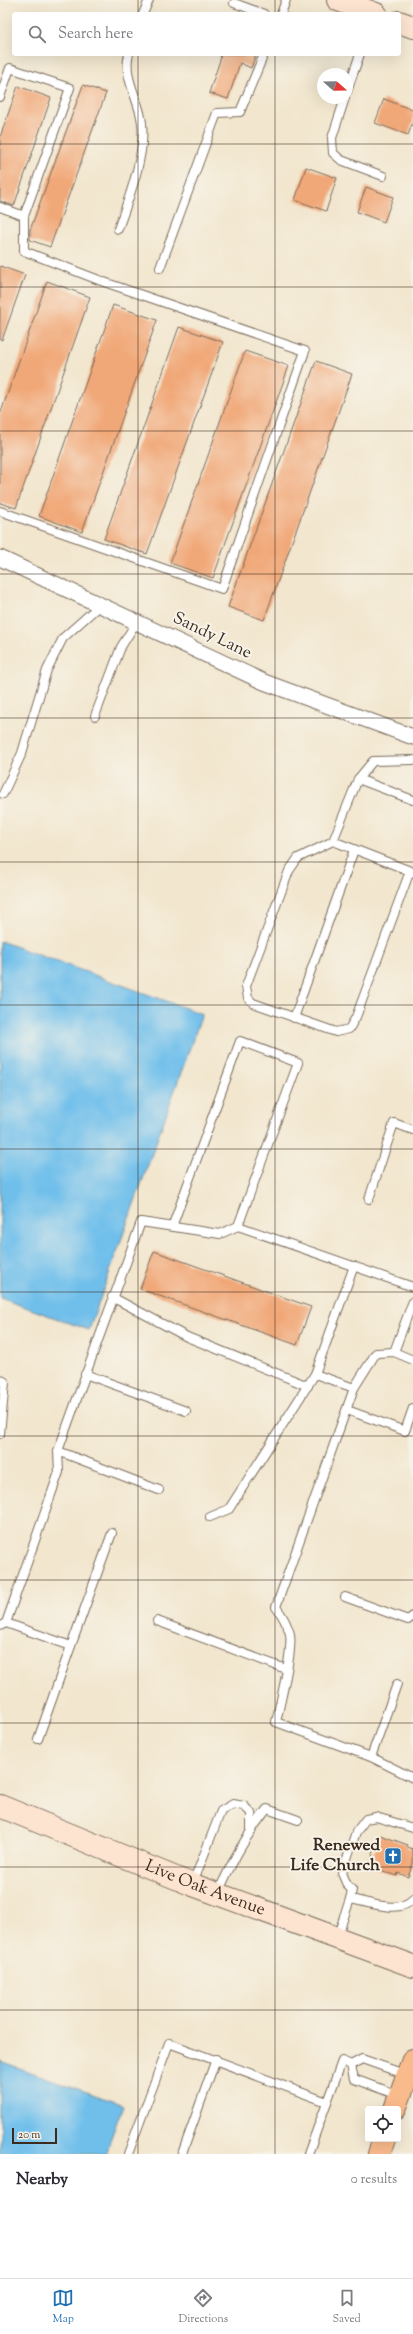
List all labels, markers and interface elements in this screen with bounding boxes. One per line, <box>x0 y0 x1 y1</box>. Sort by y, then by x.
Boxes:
search box <box>12 12 401 56</box>
icon: search <box>26 23 48 45</box>
text: Search here <box>58 24 133 45</box>
north arrow <box>317 68 353 104</box>
street label: Sandy Lane <box>168 607 256 666</box>
place label: Renewed Life Church <box>291 1834 380 1878</box>
church icon: Renewed Life Church <box>383 1846 403 1866</box>
street label: Live Oak Avenue <box>141 1855 269 1923</box>
map controls <box>365 2106 401 2142</box>
button: locate <box>365 2106 401 2142</box>
scale bar <box>12 2126 57 2145</box>
text: 20 m <box>18 2127 40 2143</box>
text: Nearby <box>16 2168 68 2192</box>
text: 0 results <box>351 2171 397 2189</box>
tab: Map <box>52 2287 74 2327</box>
tab: Directions <box>179 2287 228 2327</box>
tab: Saved <box>333 2287 361 2327</box>

